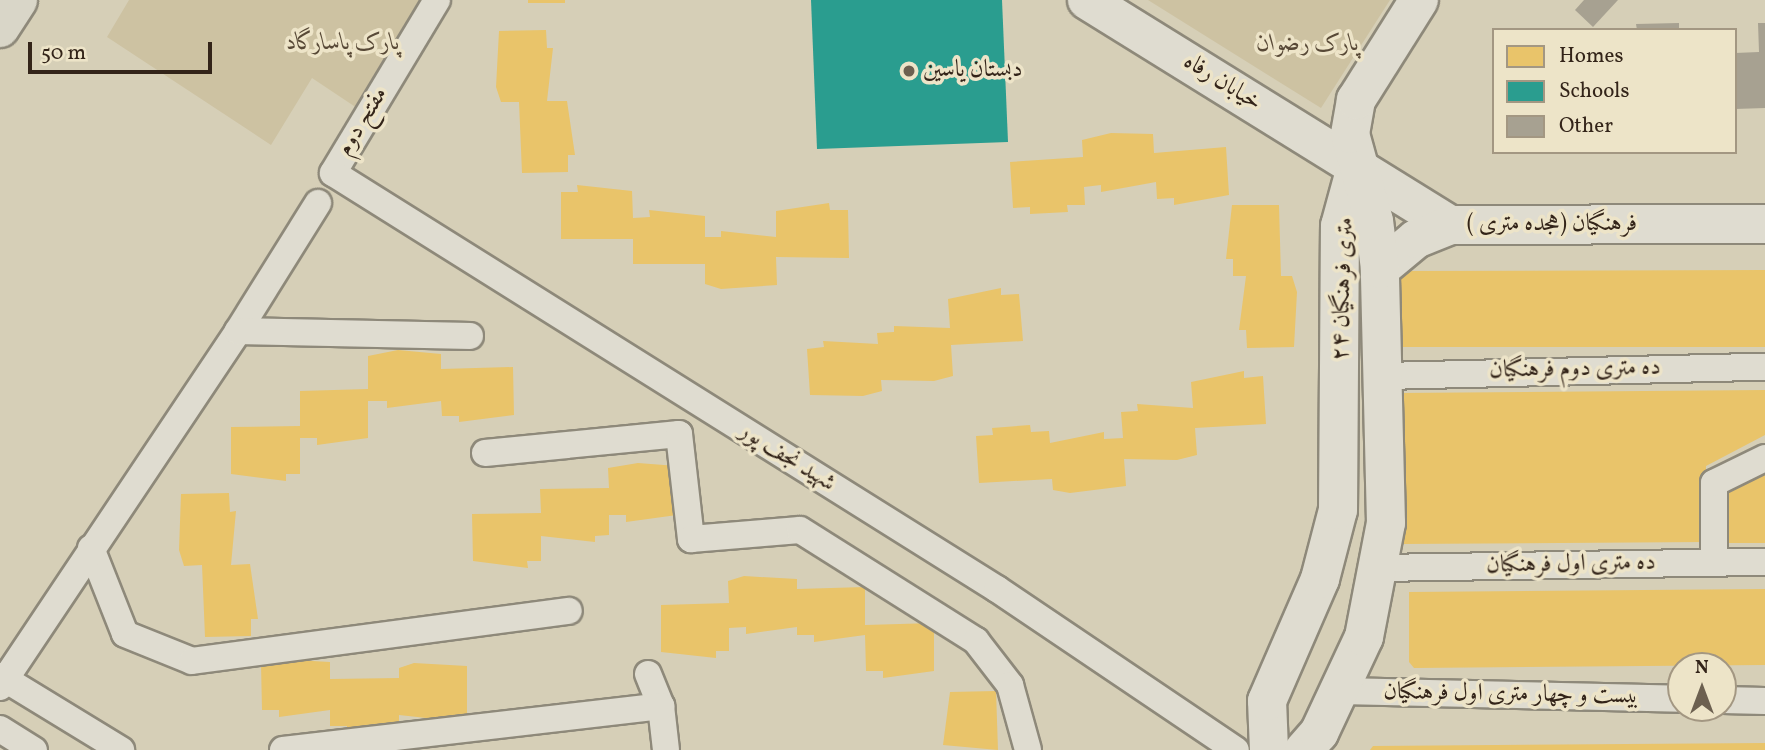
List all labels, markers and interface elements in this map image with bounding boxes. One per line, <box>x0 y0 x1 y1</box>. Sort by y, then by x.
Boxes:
scale bar <box>32 28 215 72</box>
legend <box>1492 28 1737 154</box>
park label: پارک پاسارگاد <box>286 30 400 58</box>
park label: پارک رضوان <box>1257 31 1359 59</box>
text: 50 m <box>41 39 86 68</box>
text: Homes <box>1559 42 1624 71</box>
street label: خیابان رفاه <box>1178 48 1266 118</box>
place label: دبستان یاسین <box>923 57 1023 85</box>
marker: دبستان یاسین <box>901 63 917 79</box>
text: Schools <box>1559 77 1629 106</box>
street label: مفتح دوم <box>331 82 395 162</box>
text: Other <box>1559 112 1613 141</box>
street label: فرهنگیان (هجده متری ) <box>1467 211 1637 239</box>
street label: ۲۴ متری فرهنگیان <box>1327 217 1361 361</box>
street label: ده متری دوم فرهنگیان <box>1489 354 1661 386</box>
street label: شهید نجف پور <box>734 417 840 499</box>
street label: ده متری اول فرهنگیان <box>1486 549 1656 581</box>
north arrow <box>1667 652 1737 722</box>
text: N <box>1695 655 1709 681</box>
street label: بیست و چهار متری اول فرهنگیان <box>1383 678 1639 712</box>

